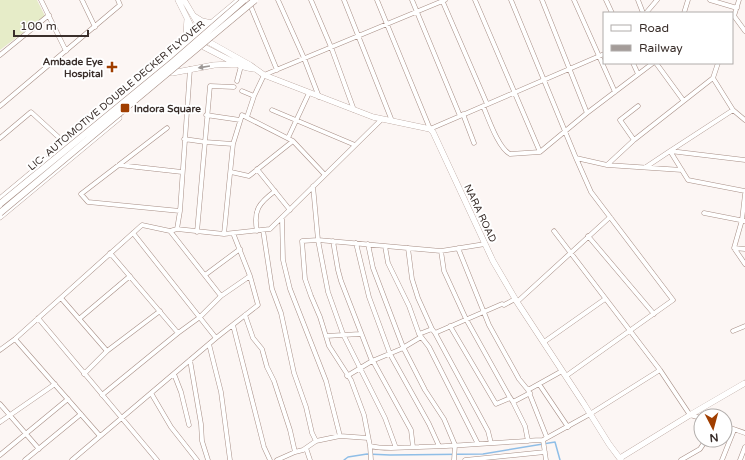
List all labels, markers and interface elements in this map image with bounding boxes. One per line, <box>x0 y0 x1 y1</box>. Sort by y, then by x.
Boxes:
scale bar <box>14 12 88 38</box>
legend <box>603 12 733 64</box>
street label: LIC- AUTOMOTIVE DOUBLE DECKER FLYOVER <box>26 18 207 173</box>
text: 100 m <box>20 19 57 33</box>
text: Road <box>639 21 669 35</box>
text: Railway <box>639 41 683 55</box>
place label: Ambade Eye Hospital <box>43 56 103 80</box>
marker: Ambade Eye Hospital <box>106 61 118 73</box>
one-way arrow <box>198 64 211 70</box>
marker: Indora Square <box>119 102 131 114</box>
place label: Indora Square <box>134 103 201 115</box>
street label: NARA ROAD <box>461 182 499 244</box>
north arrow <box>693 408 733 448</box>
text: N <box>709 431 719 444</box>

